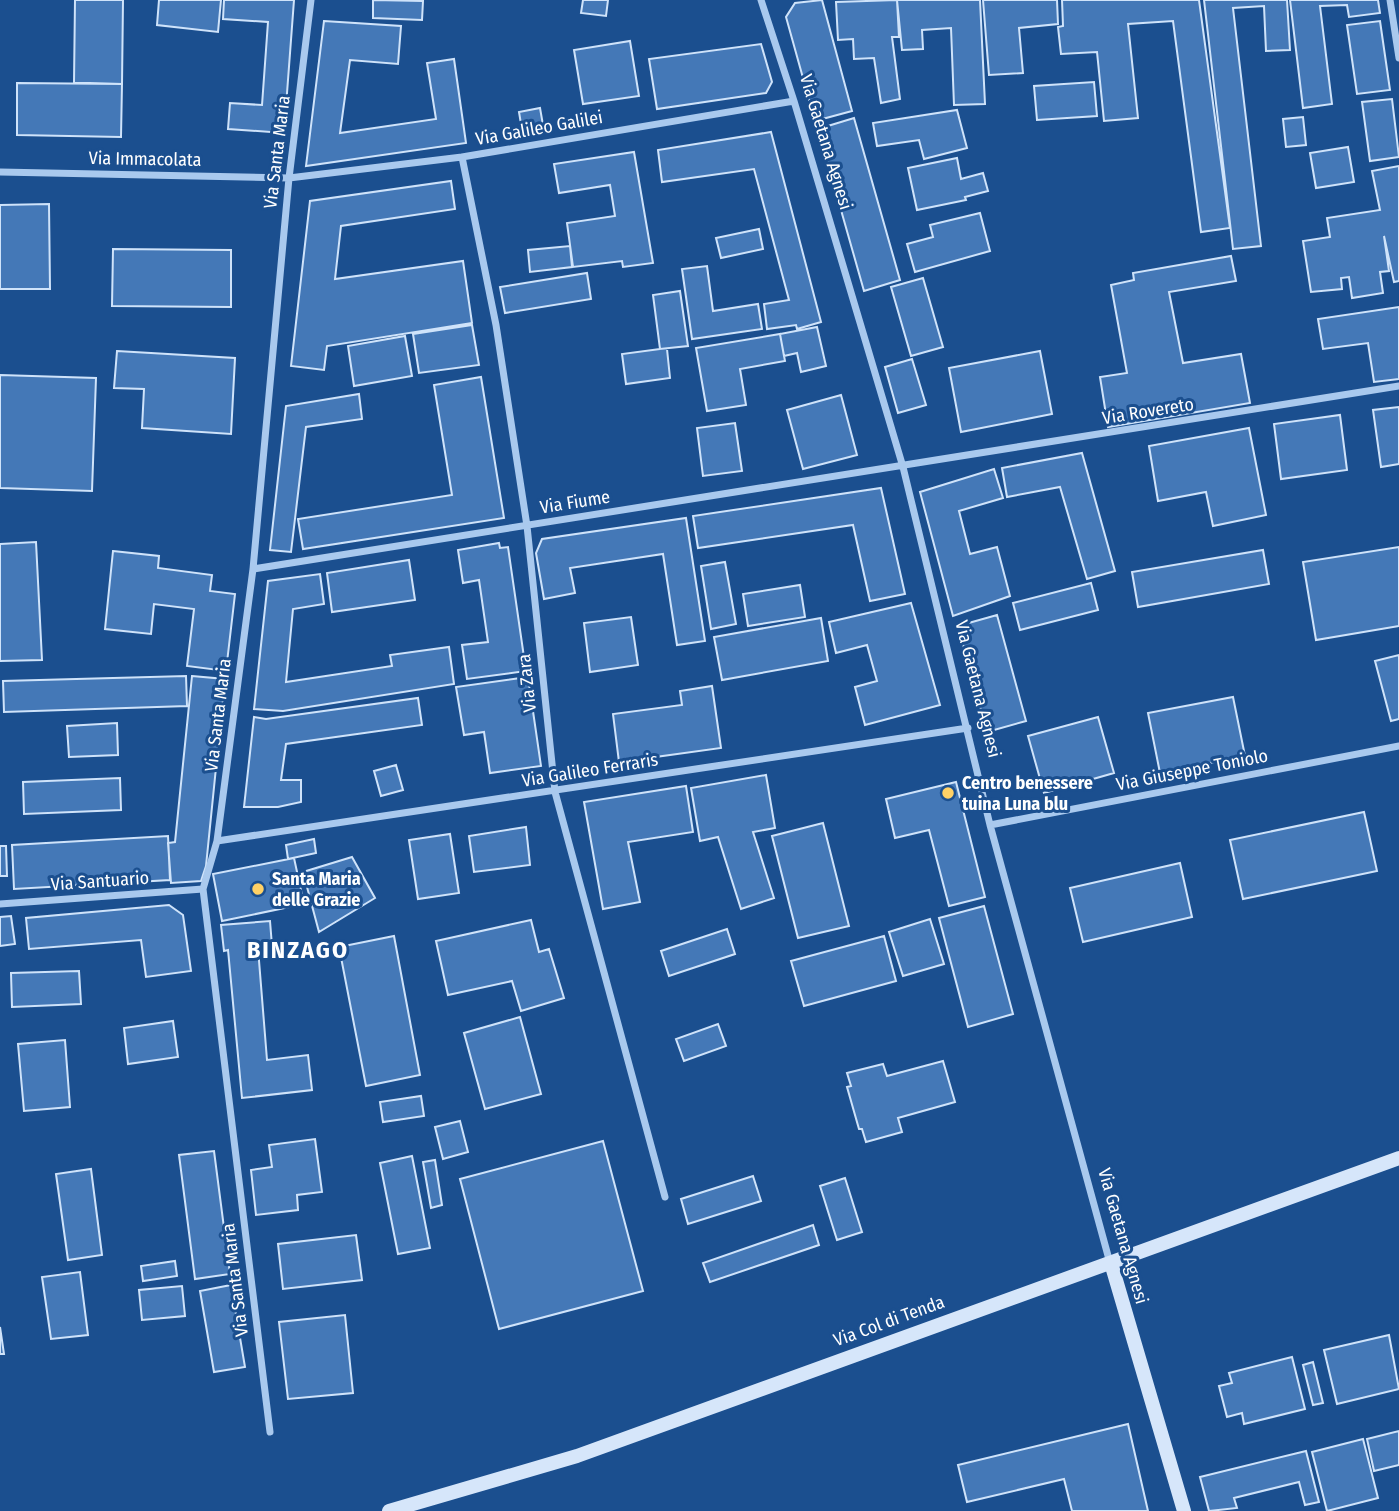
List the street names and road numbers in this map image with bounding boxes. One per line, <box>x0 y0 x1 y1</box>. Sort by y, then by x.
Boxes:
street label: Via Gaetana Agnesi <box>795 72 857 212</box>
street label: Via Santa Maria <box>259 94 295 210</box>
street label: Via Galileo Galilei <box>474 106 604 150</box>
street label: Via Immacolata <box>88 147 202 171</box>
street label: Via Rovereto <box>1101 393 1195 429</box>
street label: Via Fiume <box>538 486 612 518</box>
street label: Via Gaetana Agnesi <box>950 618 1006 760</box>
street label: Via Zara <box>513 653 541 713</box>
street label: Via Santa Maria <box>200 657 236 773</box>
street label: Via Giuseppe Toniolo <box>1114 744 1270 796</box>
street label: Via Galileo Ferraris <box>520 748 660 792</box>
street label: Via Santuario <box>50 867 150 895</box>
street label: Via Gaetana Agnesi <box>1093 1165 1153 1307</box>
street label: Via Santa Maria <box>217 1222 253 1338</box>
street label: Via Col di Tenda <box>830 1291 948 1351</box>

